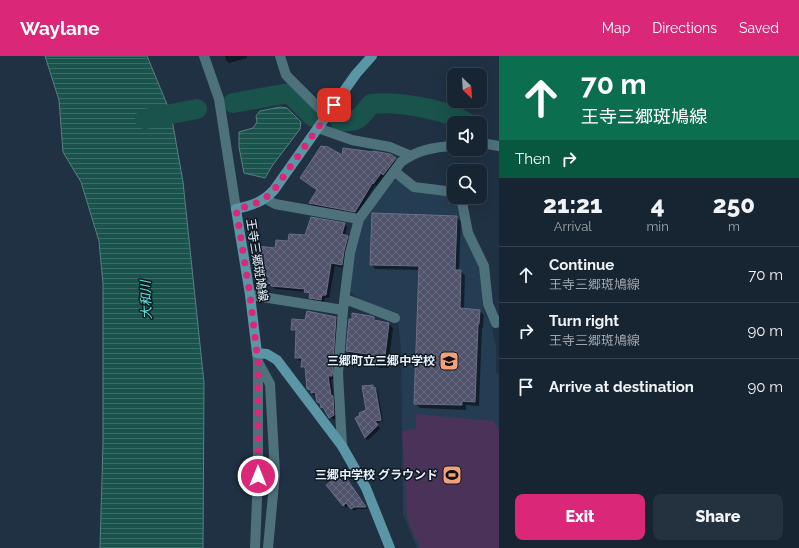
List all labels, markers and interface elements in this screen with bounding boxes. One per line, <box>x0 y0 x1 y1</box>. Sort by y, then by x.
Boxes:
text: Waylane <box>20 17 100 39</box>
text: Map <box>602 20 630 36</box>
text: Directions <box>652 20 717 36</box>
text: Saved <box>739 20 779 36</box>
north arrow <box>447 68 487 108</box>
map controls <box>447 68 487 204</box>
text: 70 m <box>581 68 647 101</box>
icon: ahead <box>515 72 567 124</box>
pin <box>317 88 351 122</box>
icon: arrive <box>323 94 345 116</box>
text: 王寺三郷斑鳩線 <box>581 106 707 127</box>
button: sound <box>447 116 487 156</box>
icon: right <box>558 148 580 170</box>
text: Then <box>515 150 550 168</box>
button: search <box>447 164 487 204</box>
text: 21:21 <box>543 190 602 219</box>
text: 4 <box>651 190 665 219</box>
text: 250 <box>713 190 755 219</box>
street label: 王寺三郷斑鳩線 <box>244 217 270 303</box>
text: Arrival <box>554 219 592 234</box>
text: min <box>646 219 669 234</box>
text: m <box>728 219 740 234</box>
text: Continue <box>549 256 614 274</box>
icon: ahead <box>515 264 537 286</box>
text: 70 m <box>748 266 783 284</box>
text: 王寺三郷斑鳩線 <box>549 277 640 292</box>
water label: 大和川 <box>138 278 154 320</box>
text: Turn right <box>549 312 619 330</box>
icon: right <box>515 320 537 342</box>
text: 90 m <box>747 322 783 340</box>
text: 王寺三郷斑鳩線 <box>549 333 640 348</box>
school or university icon: 三郷町立三郷中学校 <box>438 350 460 372</box>
place label: 三郷町立三郷中学校 <box>327 354 435 368</box>
icon: arrive <box>515 376 537 398</box>
text: Arrive at destination <box>549 378 694 396</box>
text: 90 m <box>747 378 783 396</box>
position arrow <box>237 455 279 497</box>
sports icon: 三郷中学校 グラウンド <box>441 464 463 486</box>
place label: 三郷中学校 グラウンド <box>315 468 438 482</box>
button: Exit <box>515 494 645 540</box>
button: Share <box>653 494 783 540</box>

